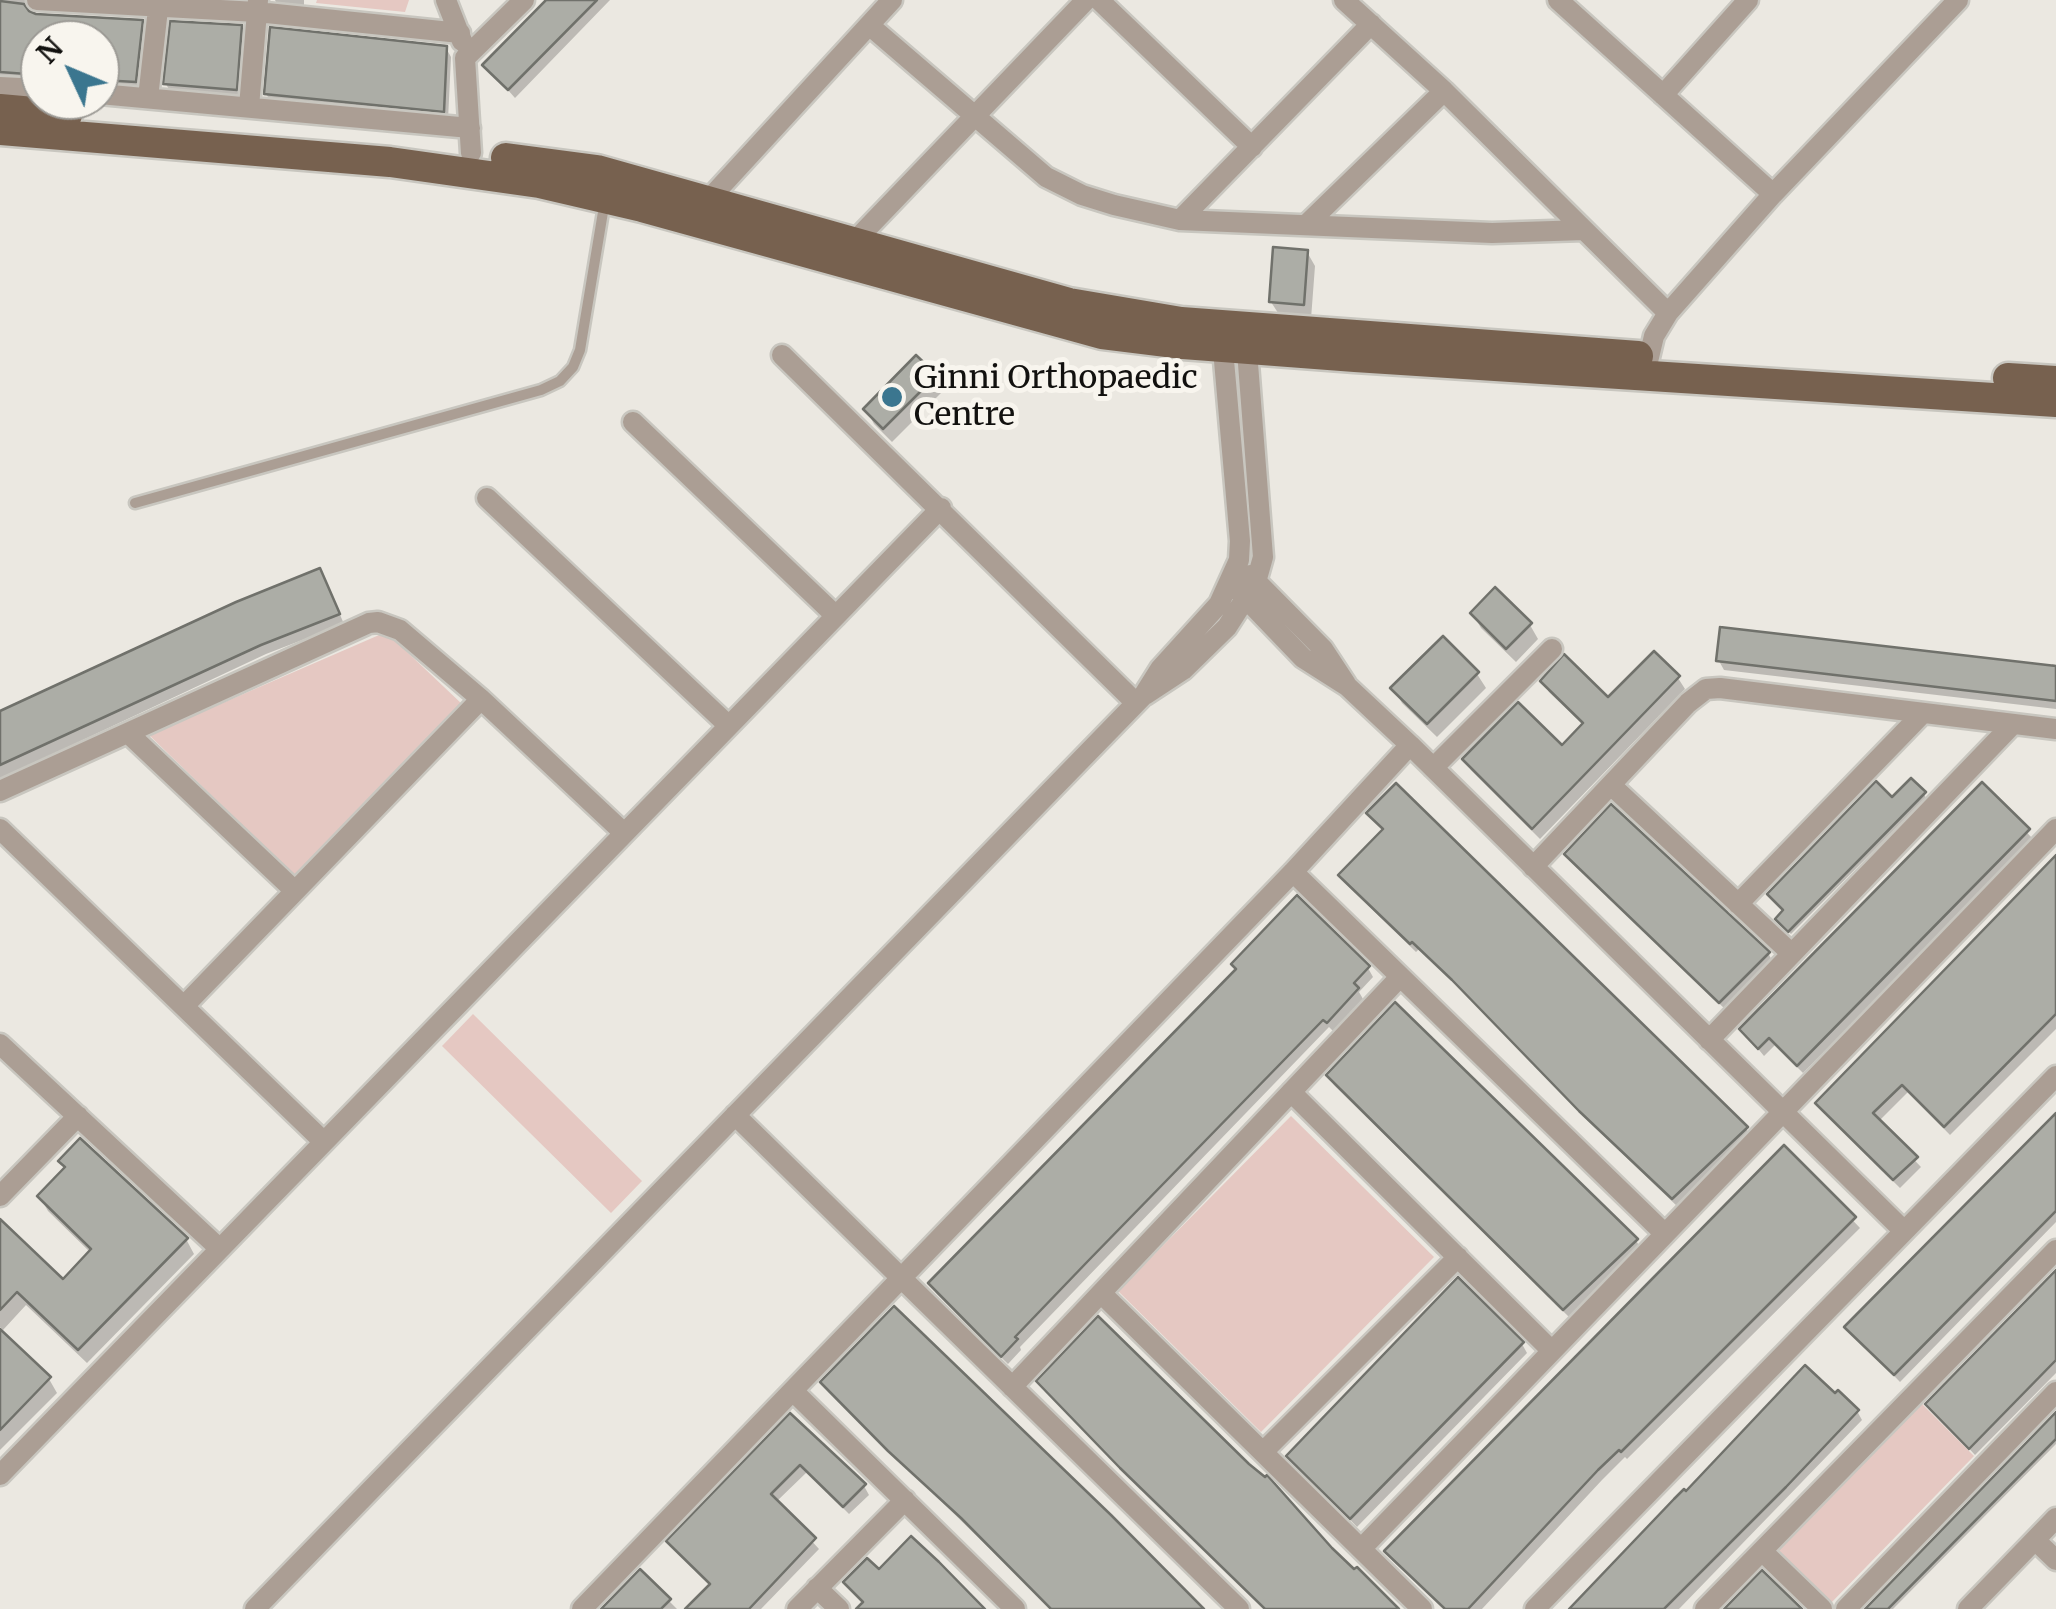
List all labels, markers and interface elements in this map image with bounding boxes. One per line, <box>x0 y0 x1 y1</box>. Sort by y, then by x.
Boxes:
north arrow <box>20 20 120 120</box>
text: N <box>29 30 70 71</box>
place label: Ginni Orthopaedic Centre <box>914 360 1198 435</box>
marker: Ginni Orthopaedic Centre <box>879 384 905 410</box>

